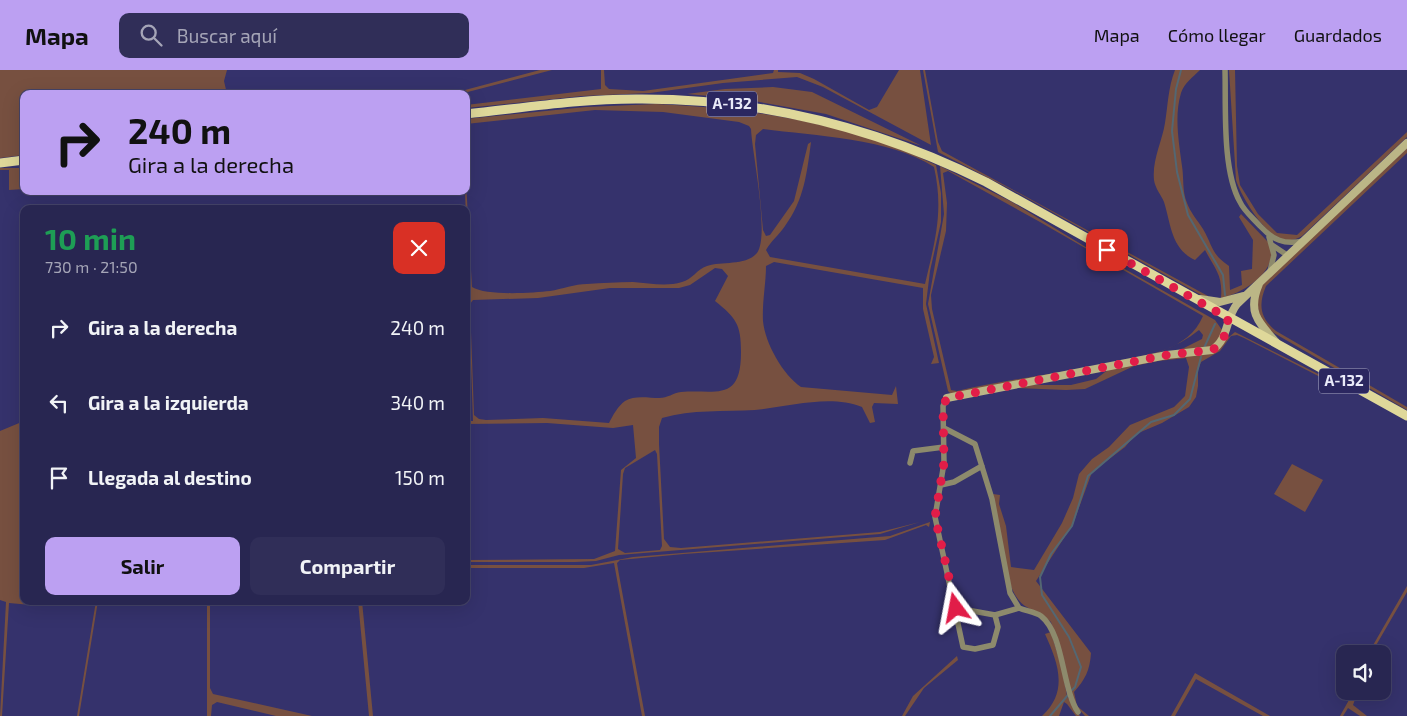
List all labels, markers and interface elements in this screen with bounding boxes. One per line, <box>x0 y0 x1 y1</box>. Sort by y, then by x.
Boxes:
search box <box>119 13 469 58</box>
text: Mapa <box>25 21 89 50</box>
icon: search <box>137 21 165 49</box>
text: Buscar aquí <box>177 24 277 47</box>
text: Mapa <box>1094 24 1140 46</box>
text: Cómo llegar <box>1168 24 1266 46</box>
text: Guardados <box>1294 24 1382 46</box>
road number: A-132 <box>707 92 757 116</box>
text: 240 m <box>128 109 231 151</box>
icon: right <box>45 110 110 175</box>
text: Gira a la derecha <box>128 151 294 177</box>
text: 10 min <box>45 220 136 256</box>
button: close <box>393 222 445 274</box>
pin <box>1086 229 1128 271</box>
icon: arrive <box>1093 236 1121 264</box>
text: 730 m · 21:50 <box>45 257 138 276</box>
icon: right <box>45 314 73 342</box>
text: Gira a la derecha <box>88 316 237 339</box>
text: 240 m <box>390 316 445 339</box>
road number: A-132 <box>1319 368 1369 394</box>
icon: left <box>45 389 73 417</box>
text: Gira a la izquierda <box>88 391 249 414</box>
text: 340 m <box>390 391 445 414</box>
icon: arrive <box>45 464 73 492</box>
text: Llegada al destino <box>88 466 252 489</box>
text: 150 m <box>395 466 445 489</box>
button: Salir <box>45 537 240 595</box>
button: Compartir <box>250 537 445 595</box>
position arrow <box>929 581 981 633</box>
map controls <box>1336 645 1391 700</box>
button: sound <box>1336 645 1391 700</box>

